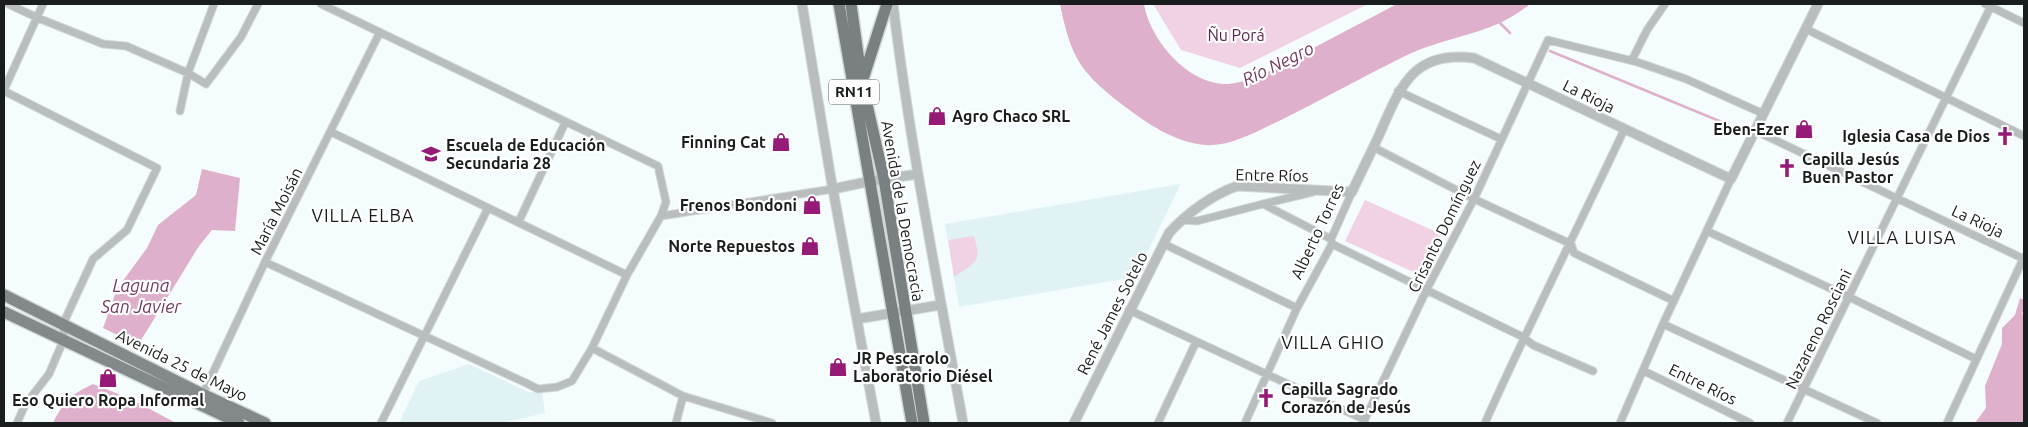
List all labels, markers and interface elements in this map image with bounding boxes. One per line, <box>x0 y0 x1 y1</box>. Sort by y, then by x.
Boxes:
park label: Ñu Porá <box>1207 25 1265 44</box>
water label: Río Negro <box>1238 37 1317 89</box>
street label: La Rioja <box>1560 76 1618 116</box>
road number: RN11 <box>829 80 879 104</box>
shop icon: Agro Chaco SRL <box>926 105 948 127</box>
place label: Agro Chaco SRL <box>952 107 1070 125</box>
shop icon: Eben-Ezer <box>1793 118 1815 140</box>
street label: Avenida de la Democracia <box>878 119 928 303</box>
place label: Eben-Ezer <box>1713 120 1789 138</box>
church icon: Iglesia Casa de Dios <box>1994 125 2016 147</box>
place label: Iglesia Casa de Dios <box>1842 127 1990 145</box>
shop icon: Finning Cat <box>770 131 792 153</box>
place label: Finning Cat <box>681 133 766 151</box>
place label: Escuela de Educación Secundaria 28 <box>446 136 605 172</box>
school or university icon: Escuela de Educación Secundaria 28 <box>420 143 442 165</box>
place label: Capilla Jesús Buen Pastor <box>1802 150 1899 186</box>
street label: Crisanto Domínguez <box>1404 157 1484 295</box>
church icon: Capilla Jesús Buen Pastor <box>1776 157 1798 179</box>
street label: María Moisán <box>246 164 306 258</box>
street label: Entre Ríos <box>1235 165 1309 185</box>
street label: Alberto Torres <box>1287 180 1347 282</box>
shop icon: Frenos Bondoni <box>801 194 823 216</box>
place label: Frenos Bondoni <box>680 196 797 214</box>
street label: La Rioja <box>1949 201 2007 241</box>
district label: VILLA ELBA <box>311 205 415 225</box>
district label: VILLA LUISA <box>1848 227 1956 247</box>
shop icon: Norte Repuestos <box>799 235 821 257</box>
place label: Norte Repuestos <box>668 237 795 255</box>
street label: René James Sotelo <box>1073 248 1151 378</box>
street label: Nazareno Rosciani <box>1781 266 1855 392</box>
water label: Laguna San Javier <box>100 275 182 316</box>
street label: Avenida 25 de Mayo <box>113 325 251 405</box>
district label: VILLA GHIO <box>1281 332 1385 352</box>
place label: JR Pescarolo Laboratorio Diésel <box>853 349 993 385</box>
shop icon: JR Pescarolo Laboratorio Diésel <box>827 356 849 378</box>
street label: Entre Ríos <box>1666 360 1740 408</box>
shop icon: Eso Quiero Ropa Informal <box>97 367 119 389</box>
place label: Capilla Sagrado Corazón de Jesús <box>1281 380 1411 416</box>
church icon: Capilla Sagrado Corazón de Jesús <box>1255 387 1277 409</box>
place label: Eso Quiero Ropa Informal <box>12 391 204 409</box>

